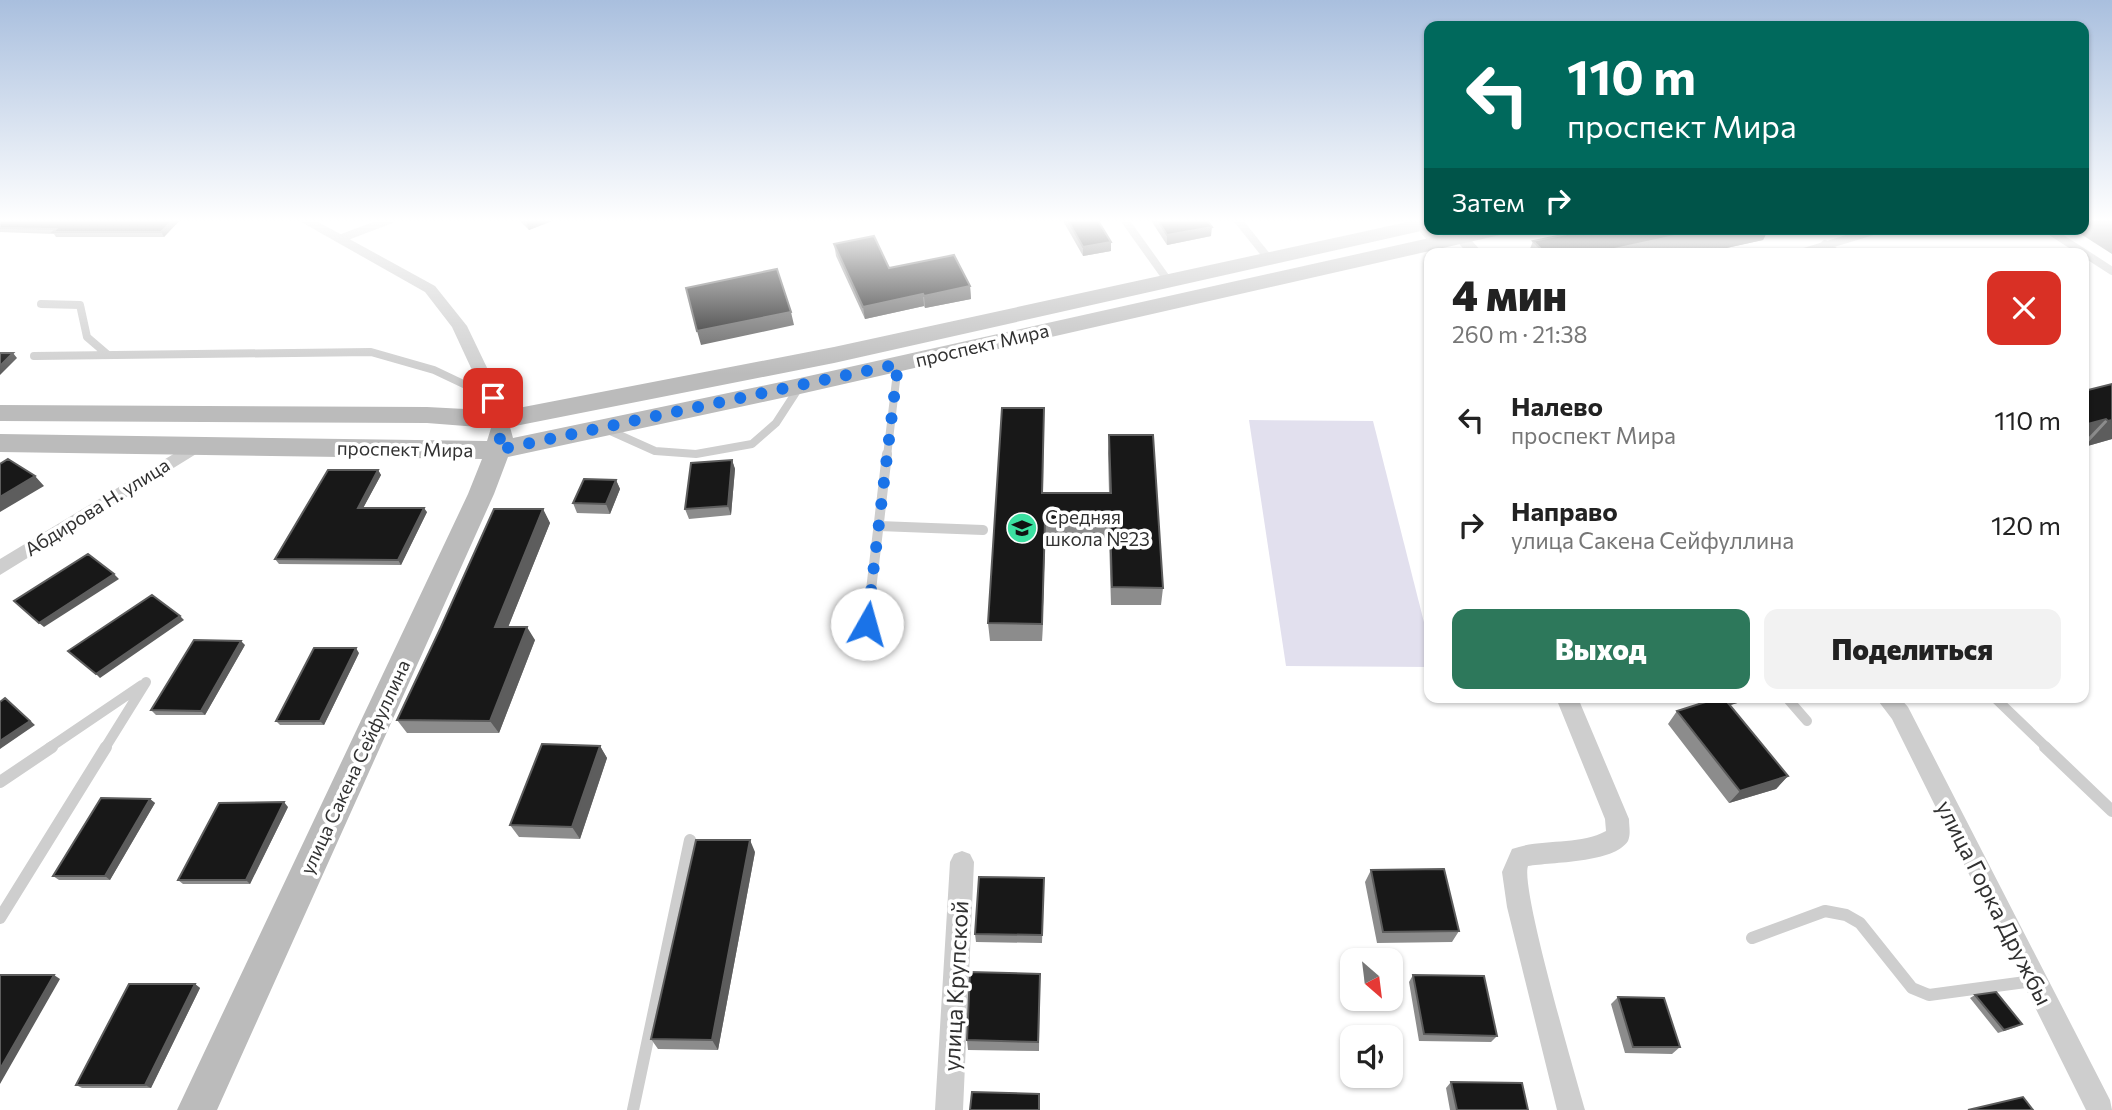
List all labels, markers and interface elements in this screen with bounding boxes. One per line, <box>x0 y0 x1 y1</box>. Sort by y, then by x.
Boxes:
text: 110 m <box>1567 45 1696 105</box>
icon: left <box>1452 49 1543 140</box>
text: проспект Мира <box>1567 105 1797 145</box>
icon: right <box>1539 182 1577 220</box>
text: Затем <box>1452 186 1525 217</box>
text: 4 мин <box>1452 268 1567 320</box>
button: close <box>1987 271 2061 345</box>
street label: проспект Мира <box>913 318 1051 371</box>
text: 260 m · 21:38 <box>1452 320 1587 348</box>
pin <box>463 368 523 428</box>
icon: arrive <box>474 379 512 417</box>
text: Налево <box>1511 390 1603 421</box>
icon: left <box>1452 401 1490 439</box>
text: 110 m <box>1994 404 2061 435</box>
text: проспект Мира <box>1511 421 1676 449</box>
street label: проспект Мира <box>337 436 473 461</box>
street label: Абдирова Н. улица <box>20 453 173 560</box>
text: Направо <box>1511 495 1618 526</box>
place label: Средняя школа №23 <box>1045 505 1150 550</box>
icon: right <box>1452 506 1490 544</box>
text: 120 m <box>1991 509 2061 540</box>
school or university icon: Средняя школа №23 <box>1005 511 1039 545</box>
text: улица Сакена Сейфуллина <box>1511 526 1794 554</box>
position arrow <box>830 587 904 661</box>
button: Выход <box>1452 609 1750 689</box>
button: Поделиться <box>1764 609 2061 689</box>
street label: улица Сакена Сейфуллина <box>295 656 414 878</box>
street label: улица Горка Дружбы <box>1931 795 2059 1010</box>
street label: улица Крупской <box>937 900 973 1072</box>
north arrow <box>1340 948 1404 1012</box>
map controls <box>1340 948 1403 1088</box>
button: sound <box>1340 1025 1403 1088</box>

